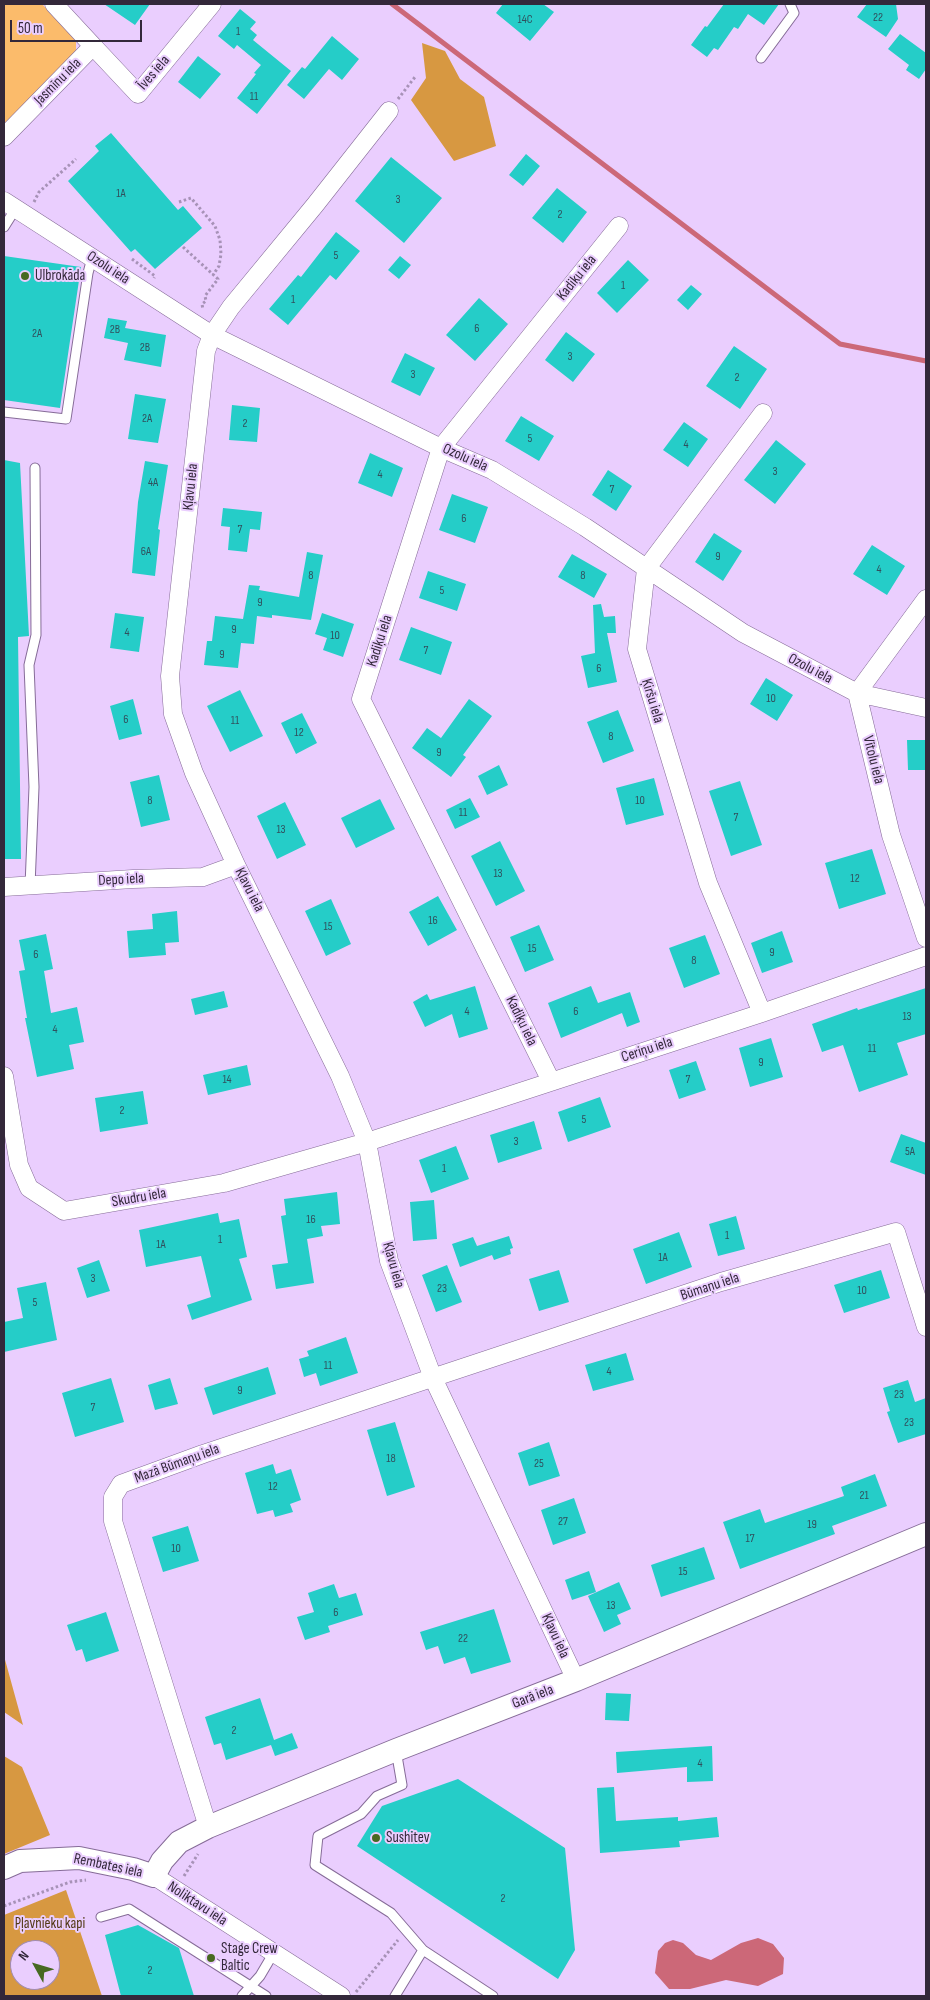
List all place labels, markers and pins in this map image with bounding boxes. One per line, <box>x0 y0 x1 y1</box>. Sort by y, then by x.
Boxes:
place label: Ulbrokāda <box>35 267 85 285</box>
marker: Ulbrokāda <box>19 270 31 282</box>
place label: Sushitev <box>386 1829 429 1847</box>
marker: Sushitev <box>370 1832 382 1844</box>
place label: Stage Crew Baltic <box>221 1940 278 1975</box>
marker: Stage Crew Baltic <box>205 1952 217 1964</box>

